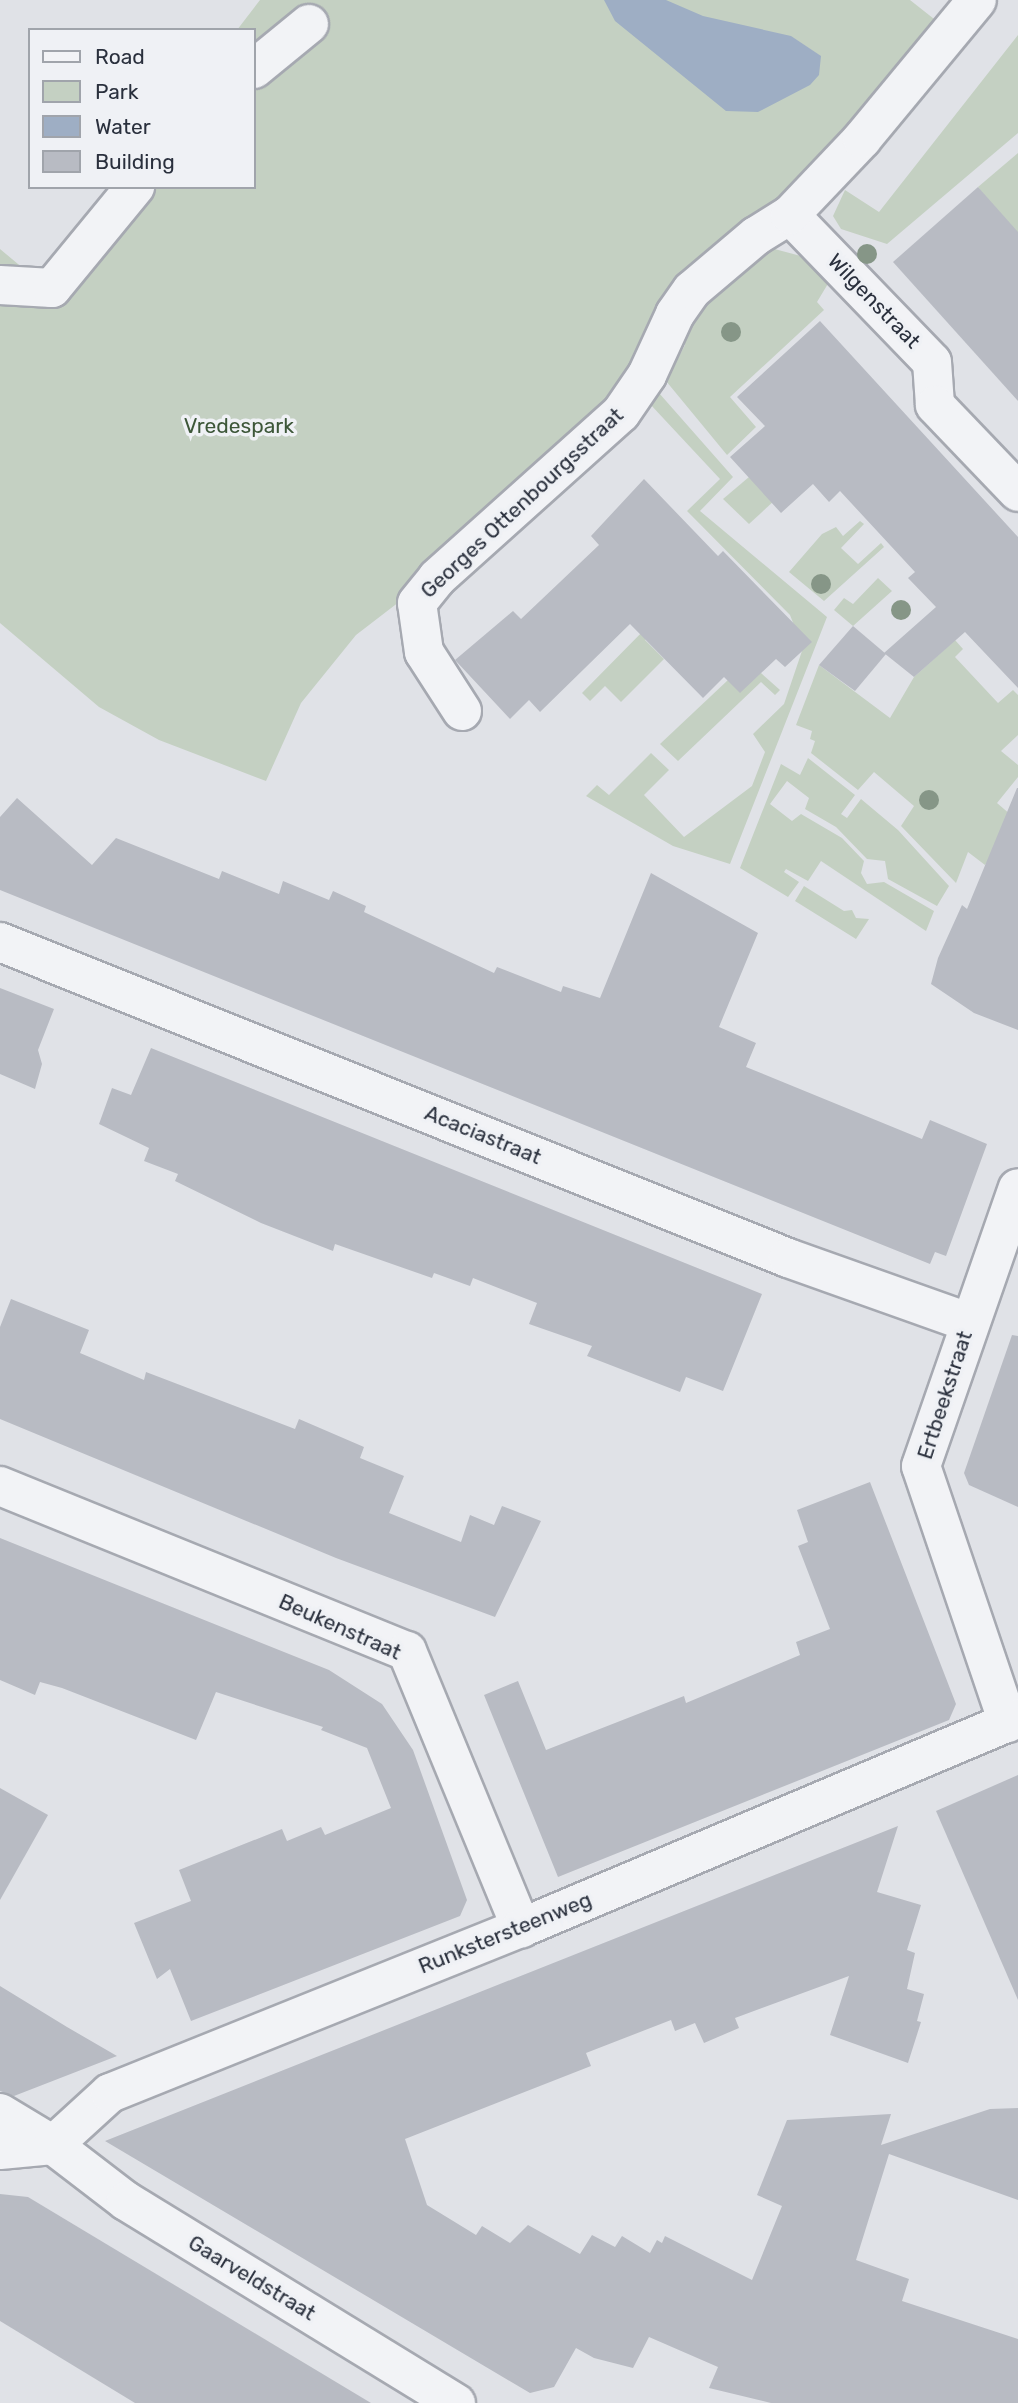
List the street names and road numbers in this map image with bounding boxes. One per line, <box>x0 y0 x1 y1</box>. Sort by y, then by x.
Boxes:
street label: Wilgenstraat <box>823 248 925 354</box>
street label: Georges Ottenbourgsstraat <box>416 403 628 603</box>
street label: Acaciastraat <box>421 1100 545 1170</box>
street label: Ertbeekstraat <box>912 1328 978 1462</box>
street label: Beukenstraat <box>275 1589 405 1665</box>
street label: Runkstersteenweg <box>415 1887 595 1979</box>
street label: Gaarveldstraat <box>184 2230 320 2326</box>

